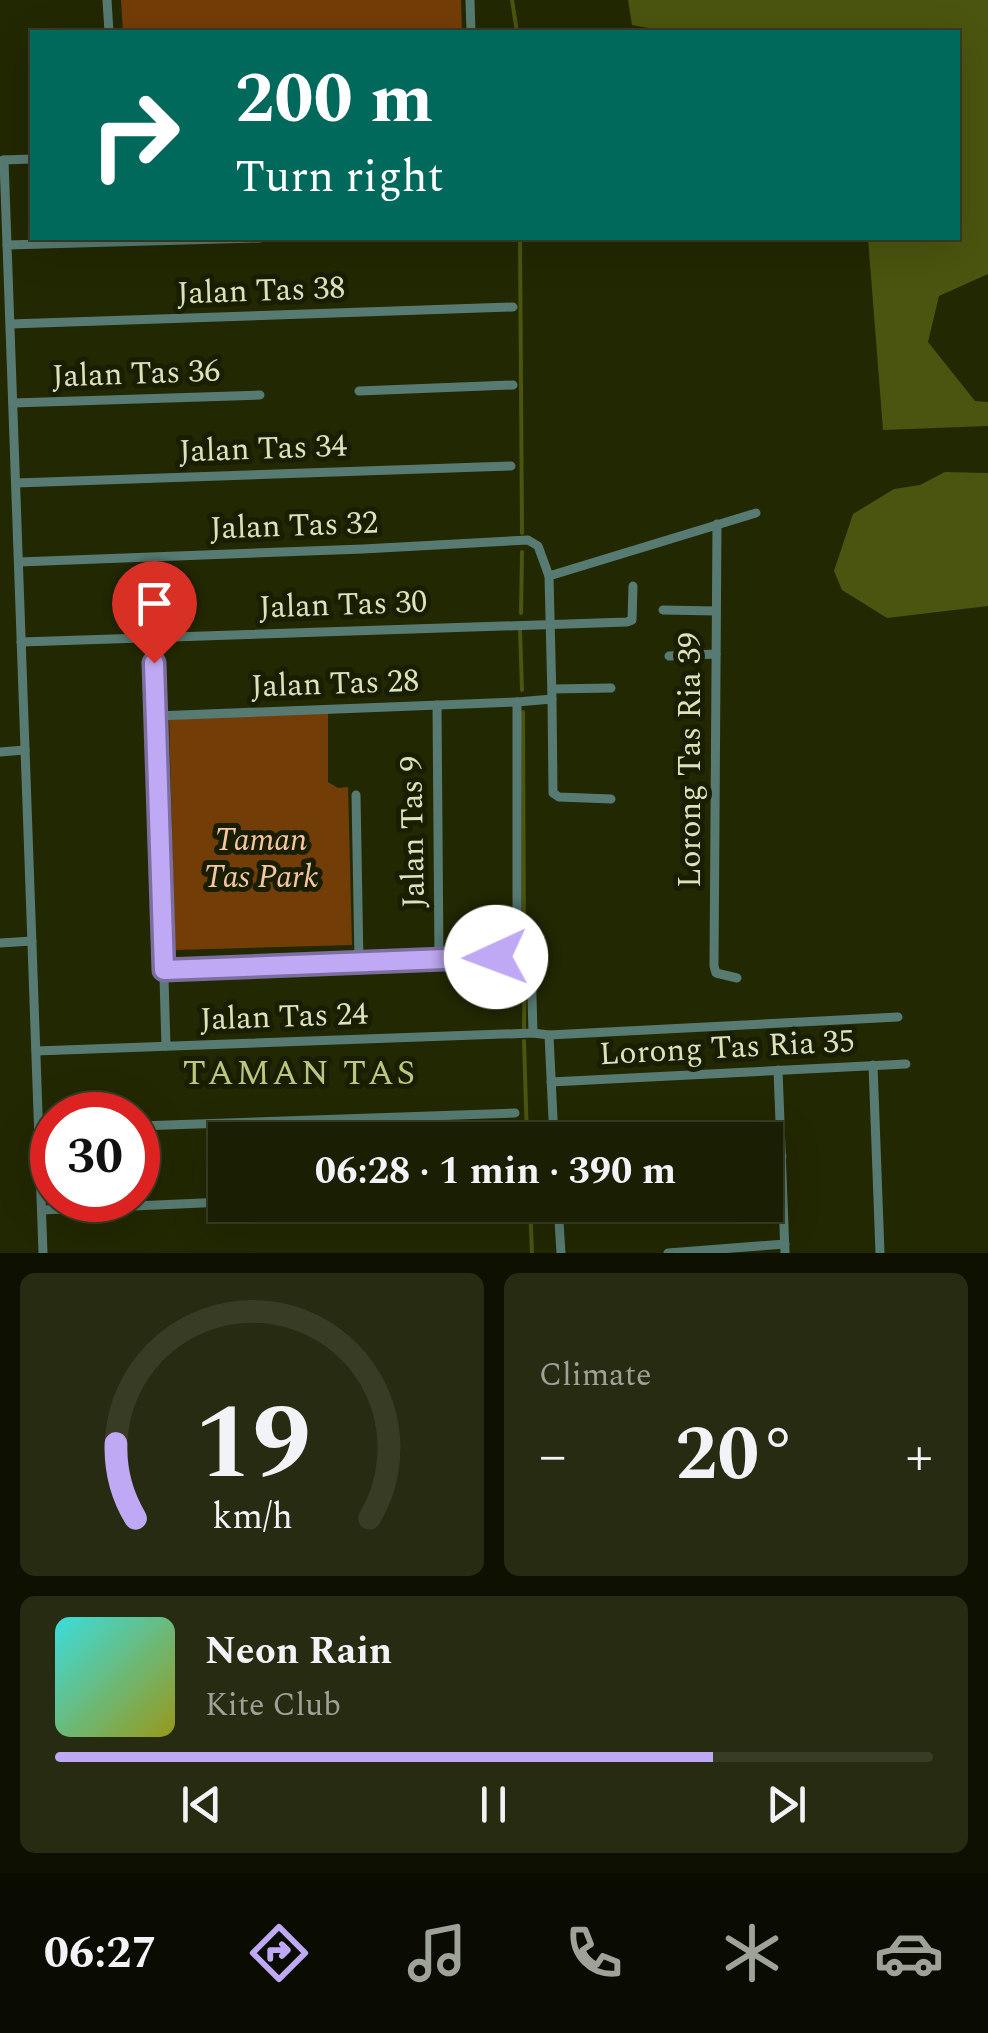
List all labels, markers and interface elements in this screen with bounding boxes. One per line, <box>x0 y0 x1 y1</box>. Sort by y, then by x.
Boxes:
text: 200 m <box>235 47 433 153</box>
icon: right <box>70 70 200 200</box>
text: Turn right <box>235 143 444 212</box>
street label: Jalan Tas 38 <box>176 264 346 318</box>
street label: Jalan Tas 36 <box>51 347 221 401</box>
street label: Jalan Tas 34 <box>178 422 348 476</box>
street label: Jalan Tas 32 <box>209 499 379 553</box>
pin <box>112 561 197 664</box>
icon: arrive <box>127 576 182 631</box>
street label: Jalan Tas 30 <box>258 578 428 632</box>
street label: Lorong Tas Ria 39 <box>666 632 715 888</box>
street label: Jalan Tas 28 <box>250 657 420 711</box>
street label: Jalan Tas 9 <box>387 755 439 909</box>
park label: Taman Tas Park <box>204 816 318 902</box>
position arrow <box>444 905 548 1009</box>
street label: Jalan Tas 24 <box>199 990 369 1044</box>
street label: Lorong Tas Ria 35 <box>598 1017 856 1079</box>
district label: TAMAN TAS <box>182 1047 418 1100</box>
speed limit sign: 30 <box>30 1092 160 1222</box>
text: 06:28 · 1 min · 390 m <box>315 1143 676 1201</box>
text: Climate <box>539 1351 651 1400</box>
text: 19 <box>194 1366 310 1524</box>
text: 20° <box>675 1399 797 1513</box>
text: − <box>539 1415 567 1498</box>
text: + <box>905 1415 933 1498</box>
text: km/h <box>212 1490 292 1545</box>
text: Neon Rain <box>205 1623 392 1681</box>
text: Kite Club <box>205 1681 341 1730</box>
icon: previous <box>174 1777 229 1832</box>
icon: pause <box>466 1777 521 1832</box>
icon: next <box>759 1777 814 1832</box>
icon: directions <box>244 1918 314 1988</box>
icon: music <box>402 1918 472 1988</box>
icon: phone <box>559 1918 629 1988</box>
icon: climate <box>717 1918 787 1988</box>
icon: car <box>874 1918 944 1988</box>
text: 06:27 <box>44 1919 157 1988</box>

